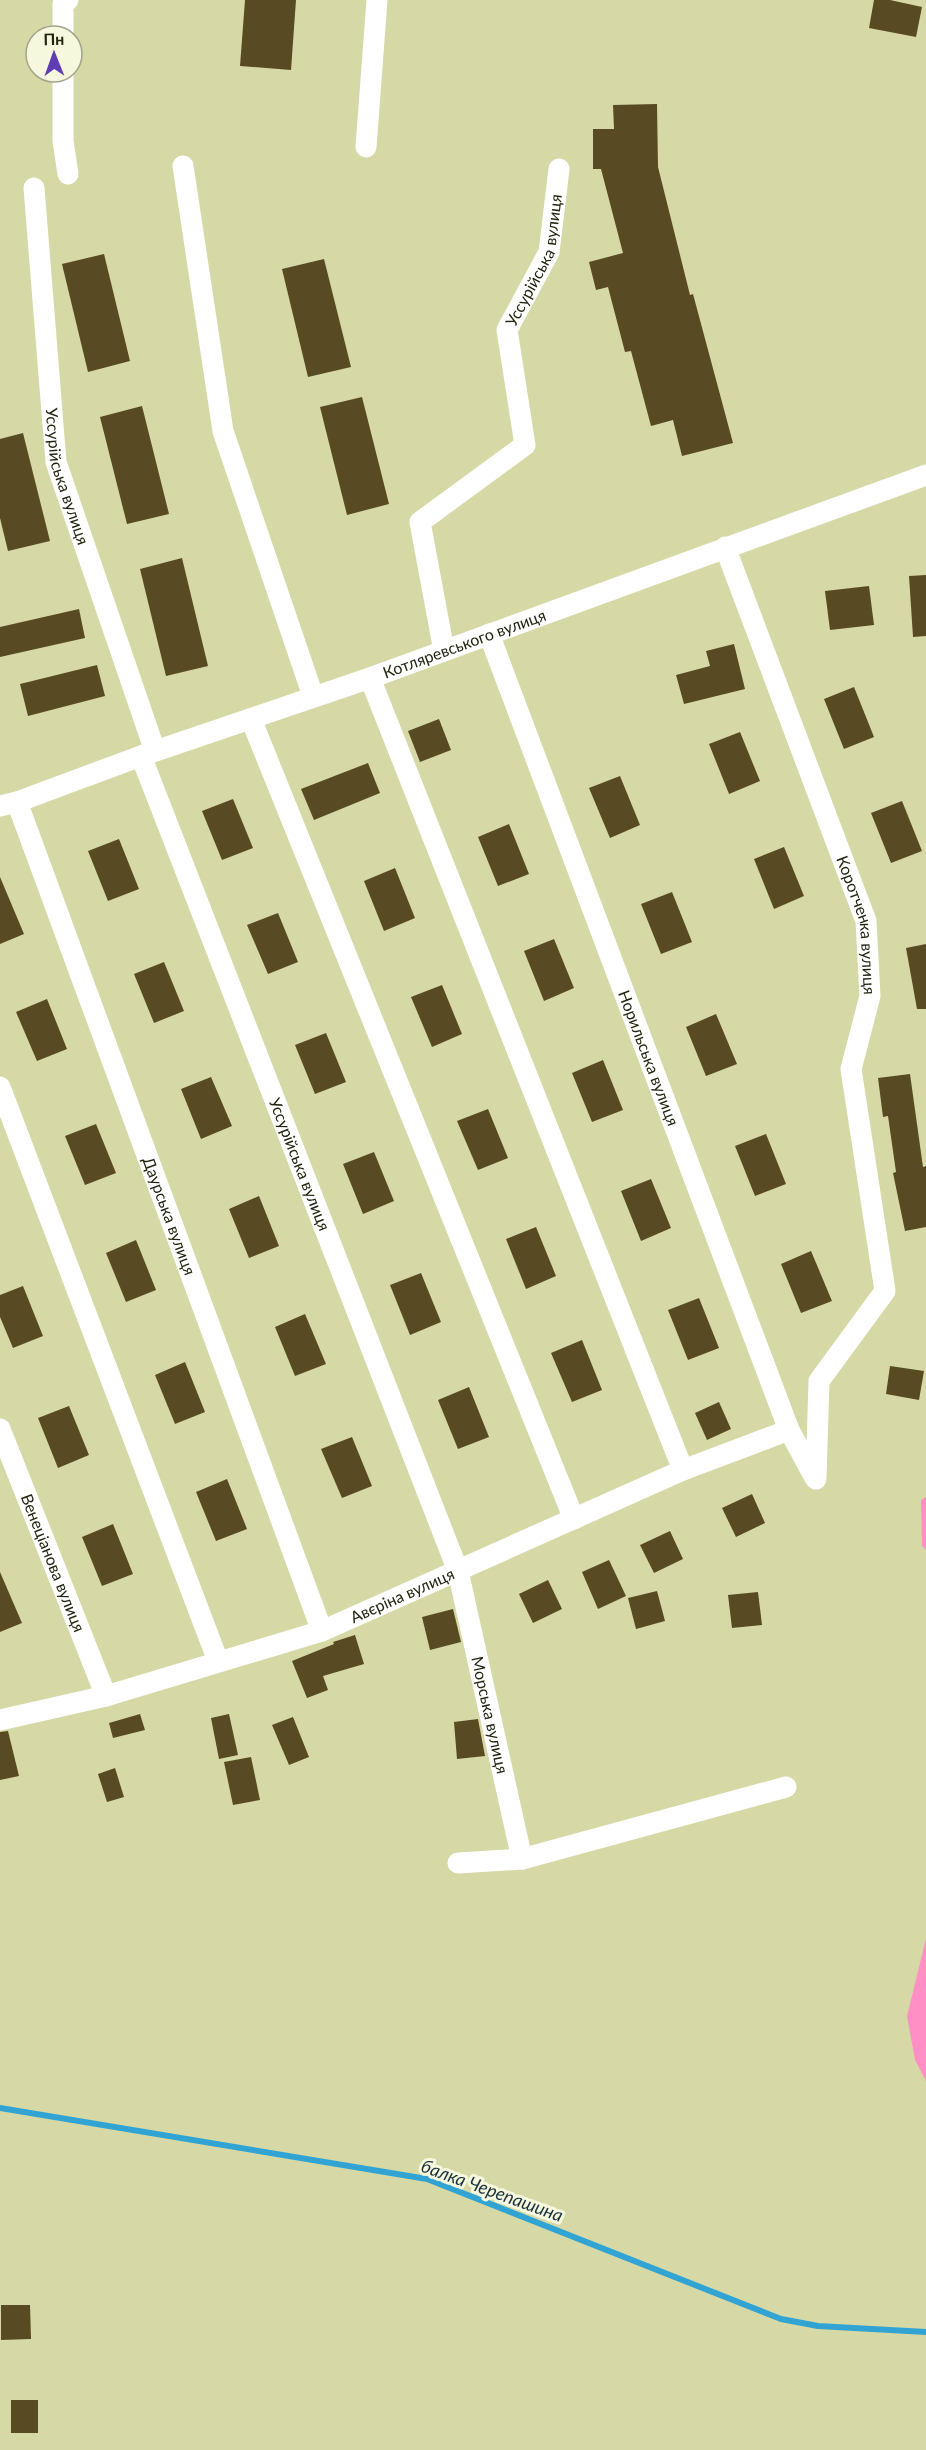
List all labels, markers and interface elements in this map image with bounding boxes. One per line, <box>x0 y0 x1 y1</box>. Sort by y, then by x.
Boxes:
north arrow <box>24 24 84 84</box>
text: Пн <box>43 29 64 48</box>
street label: Уссурійська вулиця <box>501 193 565 329</box>
street label: Уссурійська вулиця <box>43 407 94 547</box>
street label: Котляревського вулиця <box>380 605 548 682</box>
street label: Коротченка вулиця <box>833 853 880 995</box>
street label: Норильська вулиця <box>615 987 683 1128</box>
street label: Уссурійська вулиця <box>266 1095 335 1233</box>
street label: Даурська вулиця <box>139 1154 200 1277</box>
street label: Венеціанова вулиця <box>18 1491 90 1635</box>
street label: Авєріна вулиця <box>347 1563 457 1626</box>
street label: Морська вулиця <box>468 1654 513 1775</box>
water label: балка Черепашина <box>418 2154 566 2226</box>

